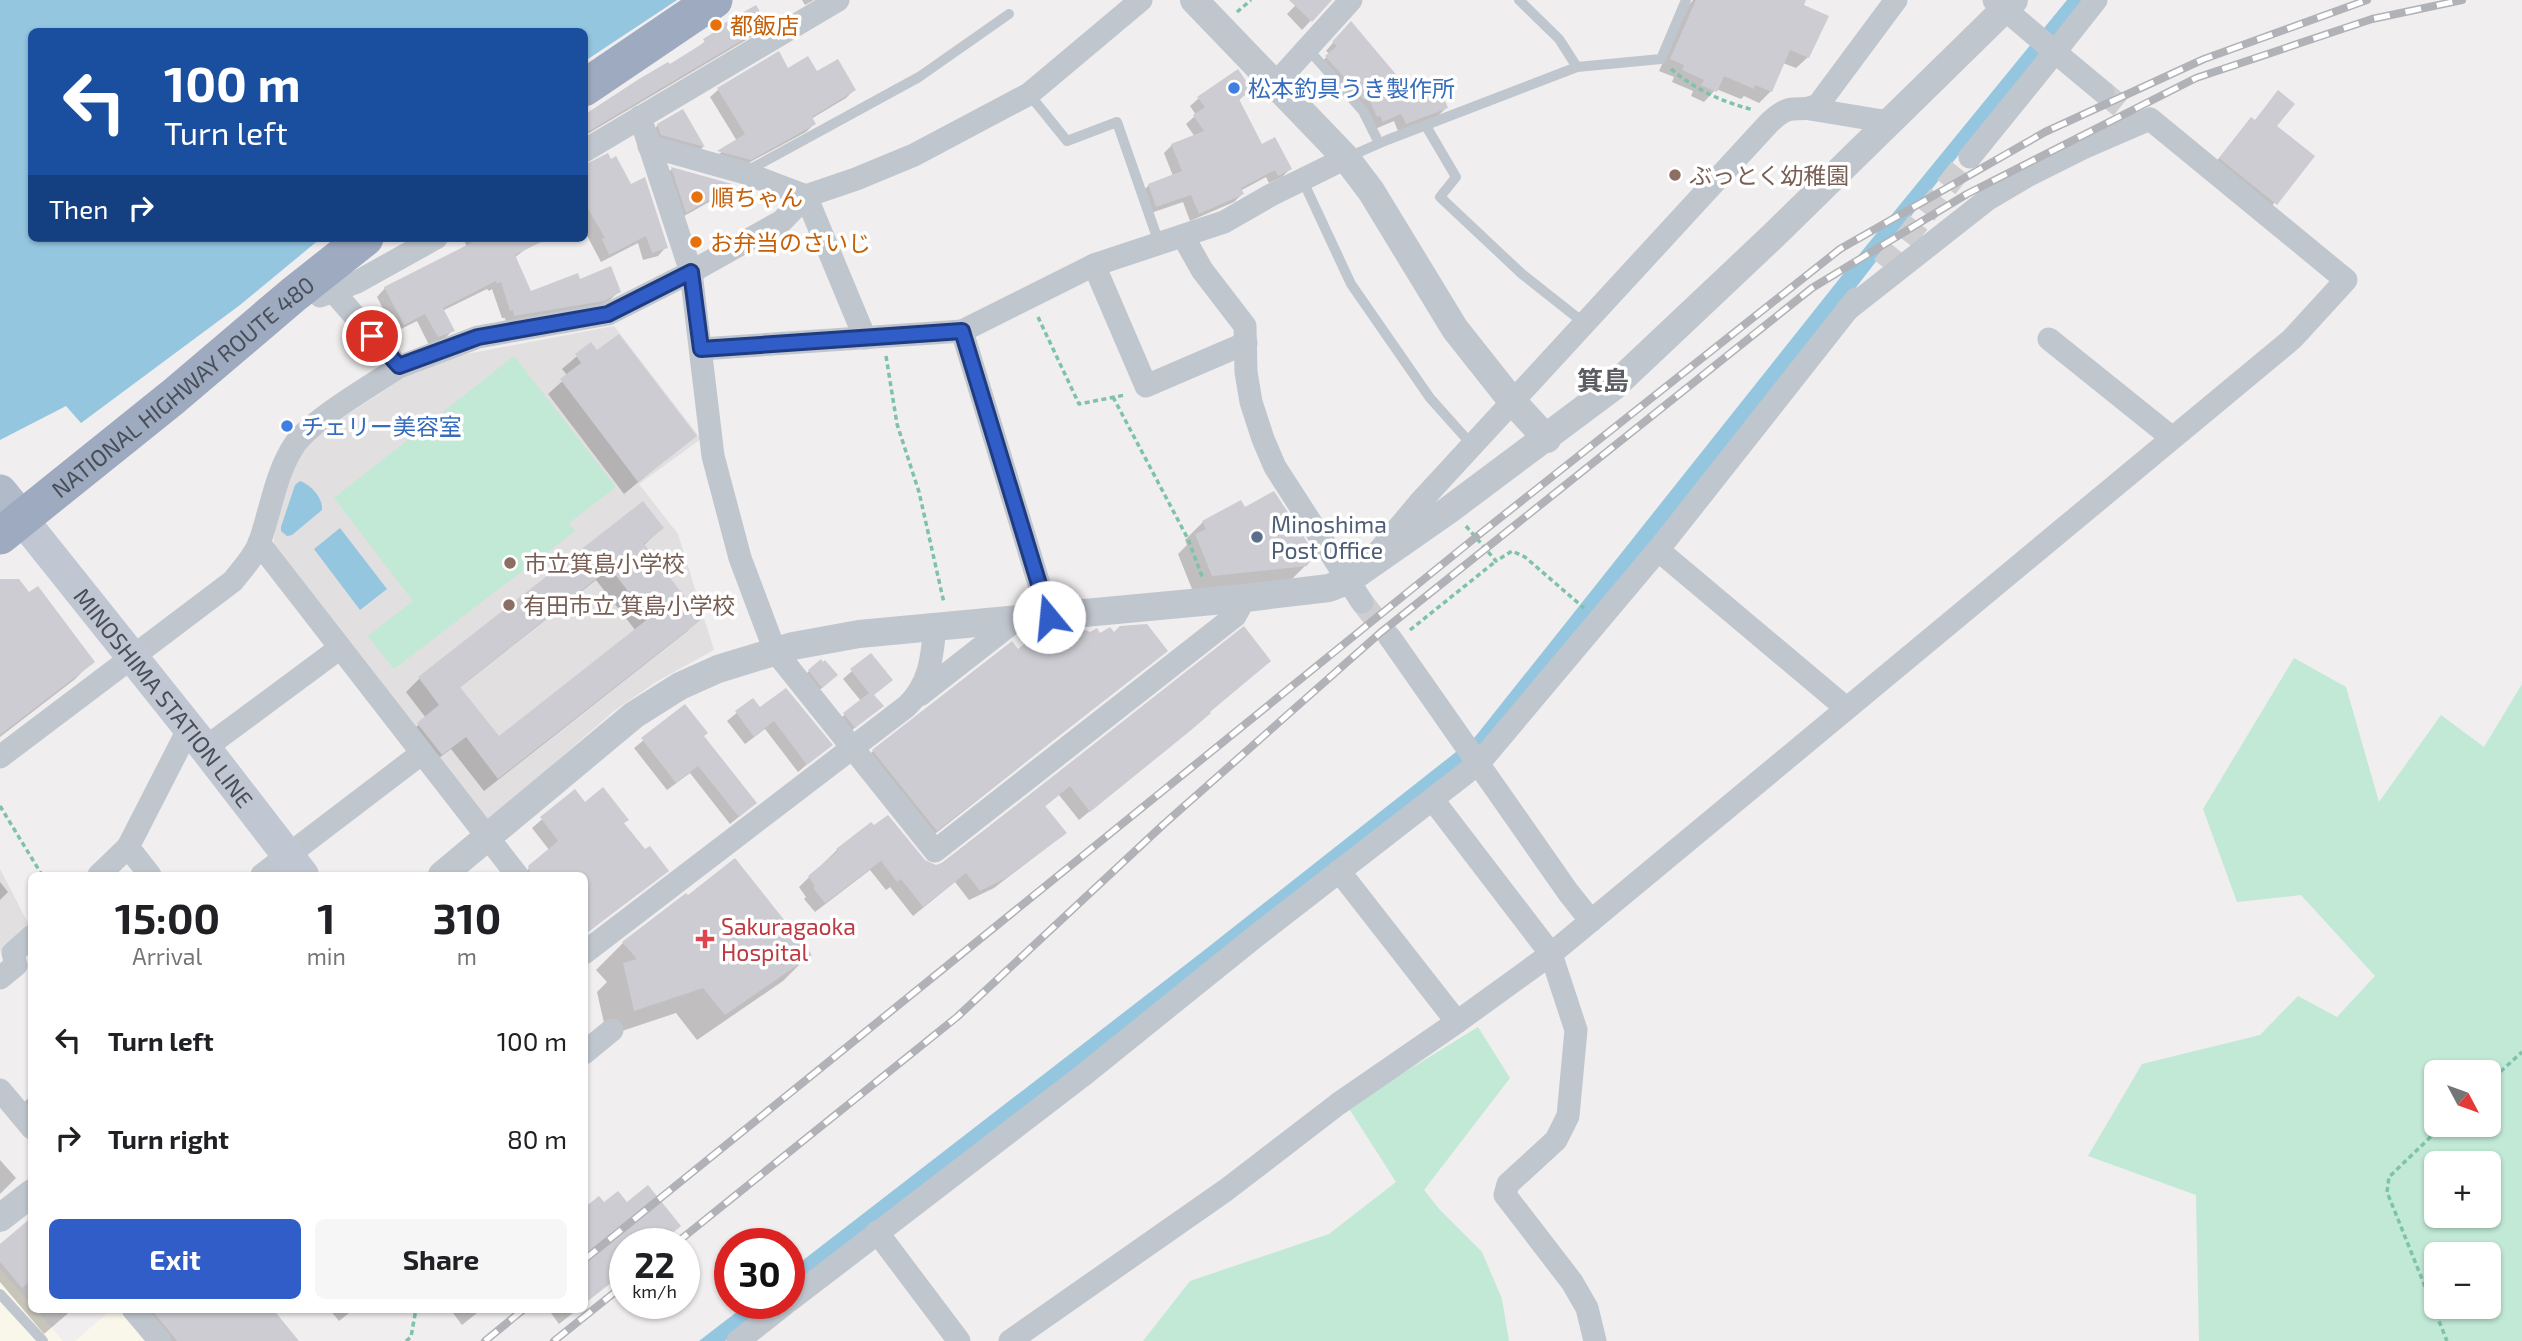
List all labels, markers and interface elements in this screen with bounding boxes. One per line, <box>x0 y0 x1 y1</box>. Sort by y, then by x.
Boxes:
place label: 都飯店 <box>730 11 799 39</box>
marker: 都飯店 <box>708 17 724 33</box>
text: 100 m <box>164 53 301 112</box>
icon: left <box>49 56 140 147</box>
place label: 松本釣具うき製作所 <box>1248 74 1455 102</box>
marker: 松本釣具うき製作所 <box>1226 80 1242 96</box>
text: Turn left <box>164 113 288 151</box>
place label: ぶっとく幼稚園 <box>1689 161 1849 189</box>
marker: ぶっとく幼稚園 <box>1667 167 1683 183</box>
place label: 順ちゃん <box>711 183 803 211</box>
icon: right <box>122 189 160 227</box>
marker: 順ちゃん <box>689 189 705 205</box>
text: Then <box>49 193 108 224</box>
place label: お弁当のさいじ <box>710 228 871 256</box>
marker: お弁当のさいじ <box>688 234 704 250</box>
street label: NATIONAL HIGHWAY ROUTE 480 <box>46 270 320 503</box>
pin <box>342 306 402 366</box>
icon: arrive <box>353 317 391 355</box>
district label: 箕島 <box>1577 364 1629 395</box>
place label: チェリー美容室 <box>301 412 462 440</box>
marker: チェリー美容室 <box>279 418 295 434</box>
place label: Minoshima Post Office <box>1271 510 1387 564</box>
marker: Minoshima Post Office <box>1249 529 1265 545</box>
place label: 市立箕島小学校 <box>524 549 685 577</box>
marker: 市立箕島小学校 <box>502 555 518 571</box>
position arrow <box>1012 580 1086 654</box>
street label: MINOSHIMA STATION LINE <box>68 582 259 813</box>
place label: 有田市立 箕島小学校 <box>523 591 735 619</box>
marker: 有田市立 箕島小学校 <box>501 597 517 613</box>
text: 15:00 <box>115 892 220 942</box>
text: 1 <box>317 892 335 942</box>
text: 310 <box>433 892 501 942</box>
place label: Sakuragaoka Hospital <box>721 912 856 966</box>
marker: Sakuragaoka Hospital <box>695 929 715 949</box>
text: Arrival <box>132 942 202 970</box>
text: min <box>307 942 346 970</box>
text: m <box>457 942 477 970</box>
icon: left <box>49 1021 87 1059</box>
text: Turn left <box>108 1025 214 1056</box>
text: 100 m <box>497 1025 567 1056</box>
north arrow <box>2424 1060 2501 1138</box>
map controls <box>2424 1060 2501 1319</box>
icon: right <box>49 1119 87 1157</box>
text: Turn right <box>108 1123 229 1154</box>
text: 80 m <box>507 1123 567 1154</box>
button: + <box>2424 1151 2501 1228</box>
button: Exit <box>49 1219 301 1299</box>
button: Share <box>315 1219 567 1299</box>
speed limit sign: 30 <box>714 1228 805 1319</box>
button: − <box>2424 1242 2501 1319</box>
text: 22 <box>634 1243 675 1285</box>
text: km/h <box>632 1280 677 1302</box>

